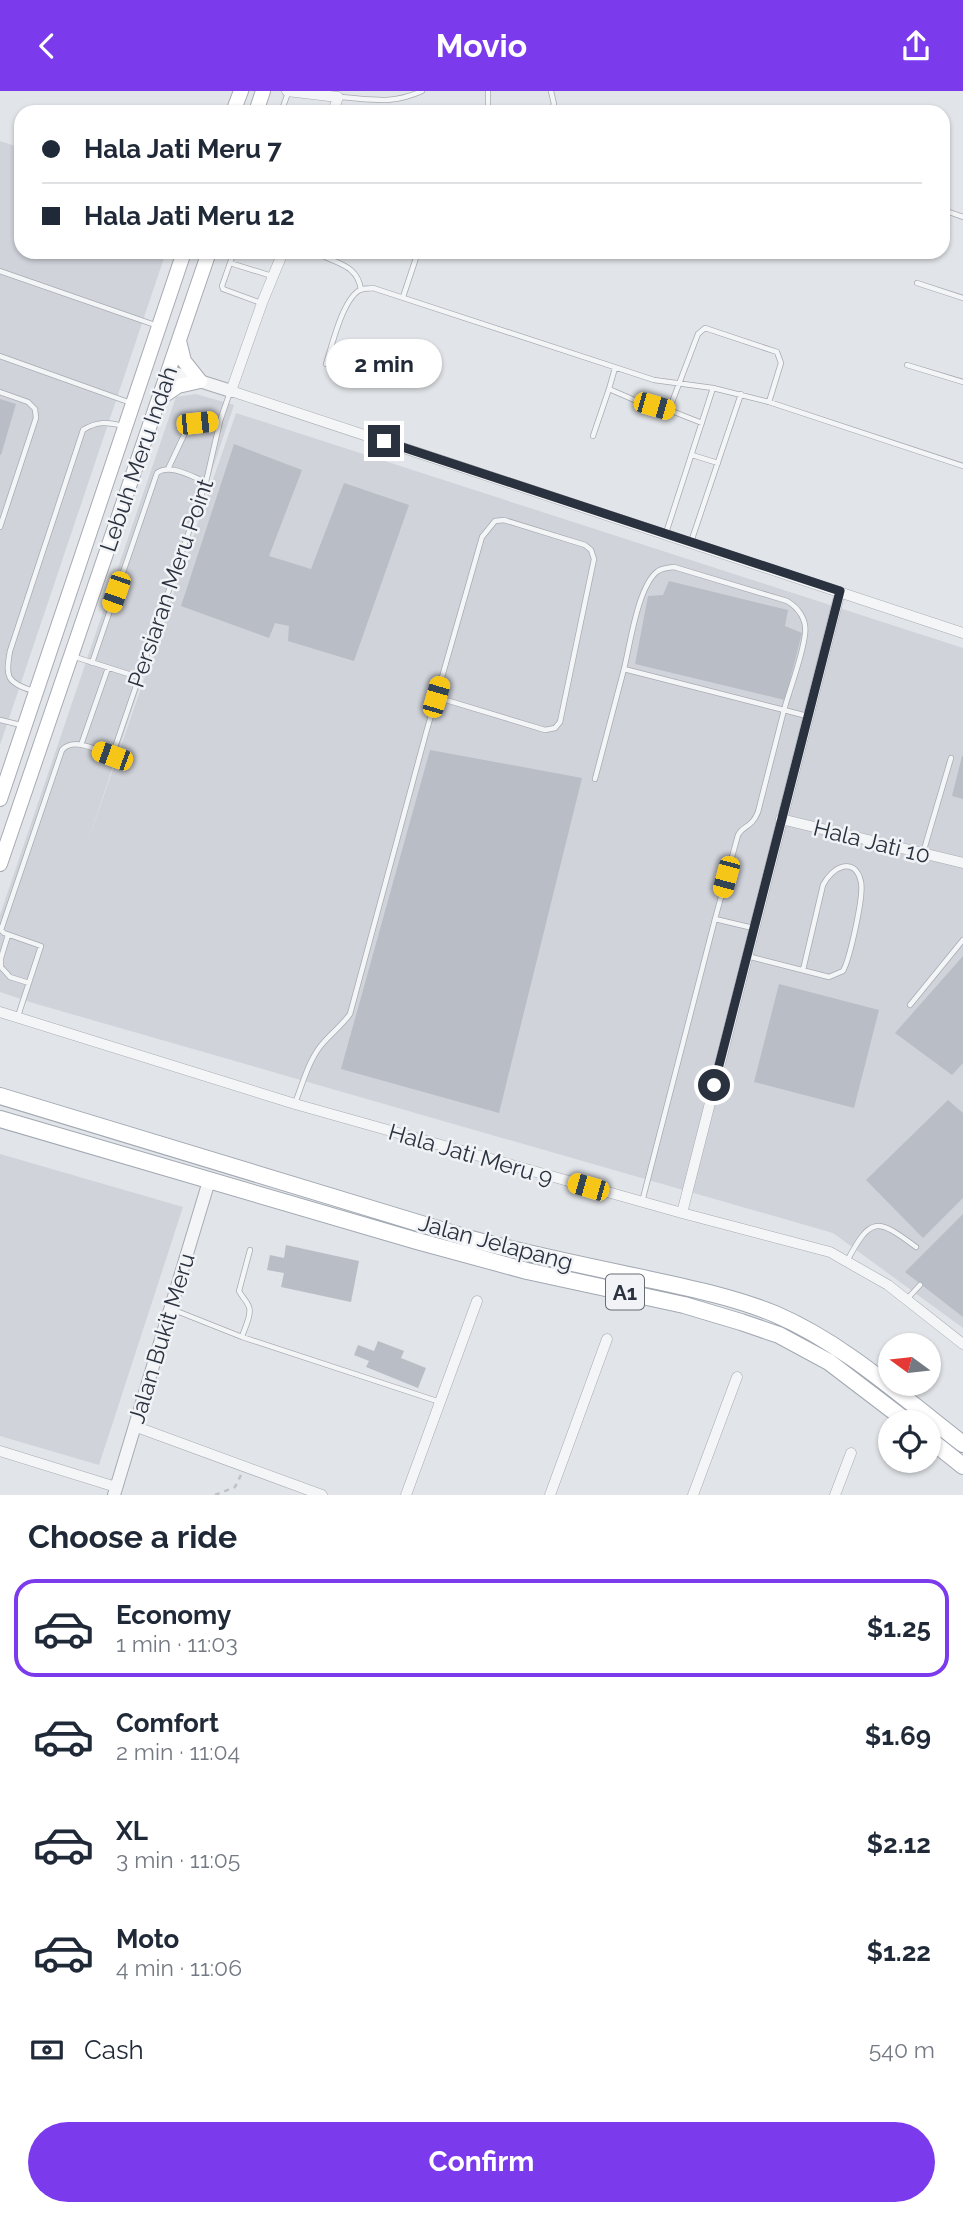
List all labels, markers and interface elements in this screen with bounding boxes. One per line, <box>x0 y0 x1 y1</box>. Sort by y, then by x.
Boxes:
icon: back <box>28 27 66 65</box>
text: Movio <box>436 27 527 64</box>
icon: share <box>897 27 935 65</box>
text: Hala Jati Meru 7 <box>84 134 282 164</box>
text: Hala Jati Meru 12 <box>84 201 295 231</box>
callout: 2 min <box>326 339 442 389</box>
text: 2 min <box>354 350 414 377</box>
street label: Lebuh Meru Indah <box>94 363 182 555</box>
car <box>631 390 678 422</box>
car <box>176 410 219 436</box>
route end <box>368 425 400 457</box>
street label: Persiaran Meru Point <box>122 475 219 691</box>
car <box>100 569 133 615</box>
car <box>421 674 452 720</box>
car <box>89 739 136 773</box>
street label: Hala Jati 10 <box>811 813 933 869</box>
car <box>711 854 742 900</box>
route start <box>698 1069 730 1101</box>
street label: Hala Jati Meru 9 <box>386 1118 556 1190</box>
car <box>565 1171 612 1203</box>
street label: Jalan Jelapang <box>416 1208 576 1276</box>
street label: Jalan Bukit Meru <box>122 1250 200 1426</box>
road number: A1 <box>606 1275 644 1309</box>
north arrow <box>878 1333 942 1397</box>
map controls <box>878 1333 941 1473</box>
button: locate <box>878 1410 941 1473</box>
text: Choose a ride <box>28 1518 237 1555</box>
icon: car <box>32 1597 95 1660</box>
text: Economy <box>116 1600 231 1630</box>
text: $1.25 <box>867 1613 931 1643</box>
text: 1 min · 11:03 <box>116 1630 238 1657</box>
icon: car <box>32 1705 95 1768</box>
text: Comfort <box>116 1708 219 1738</box>
text: $1.69 <box>865 1721 931 1751</box>
text: 2 min · 11:04 <box>116 1738 240 1765</box>
icon: car <box>32 1813 95 1876</box>
text: XL <box>116 1816 148 1846</box>
text: $2.12 <box>866 1829 931 1859</box>
text: 3 min · 11:05 <box>116 1846 240 1873</box>
icon: car <box>32 1921 95 1984</box>
text: Moto <box>116 1924 179 1954</box>
text: $1.22 <box>866 1937 931 1967</box>
text: 4 min · 11:06 <box>116 1954 242 1981</box>
icon: cash <box>28 2031 66 2069</box>
text: Cash <box>84 2035 144 2065</box>
text: 540 m <box>869 2036 935 2063</box>
button: Confirm <box>28 2122 935 2202</box>

